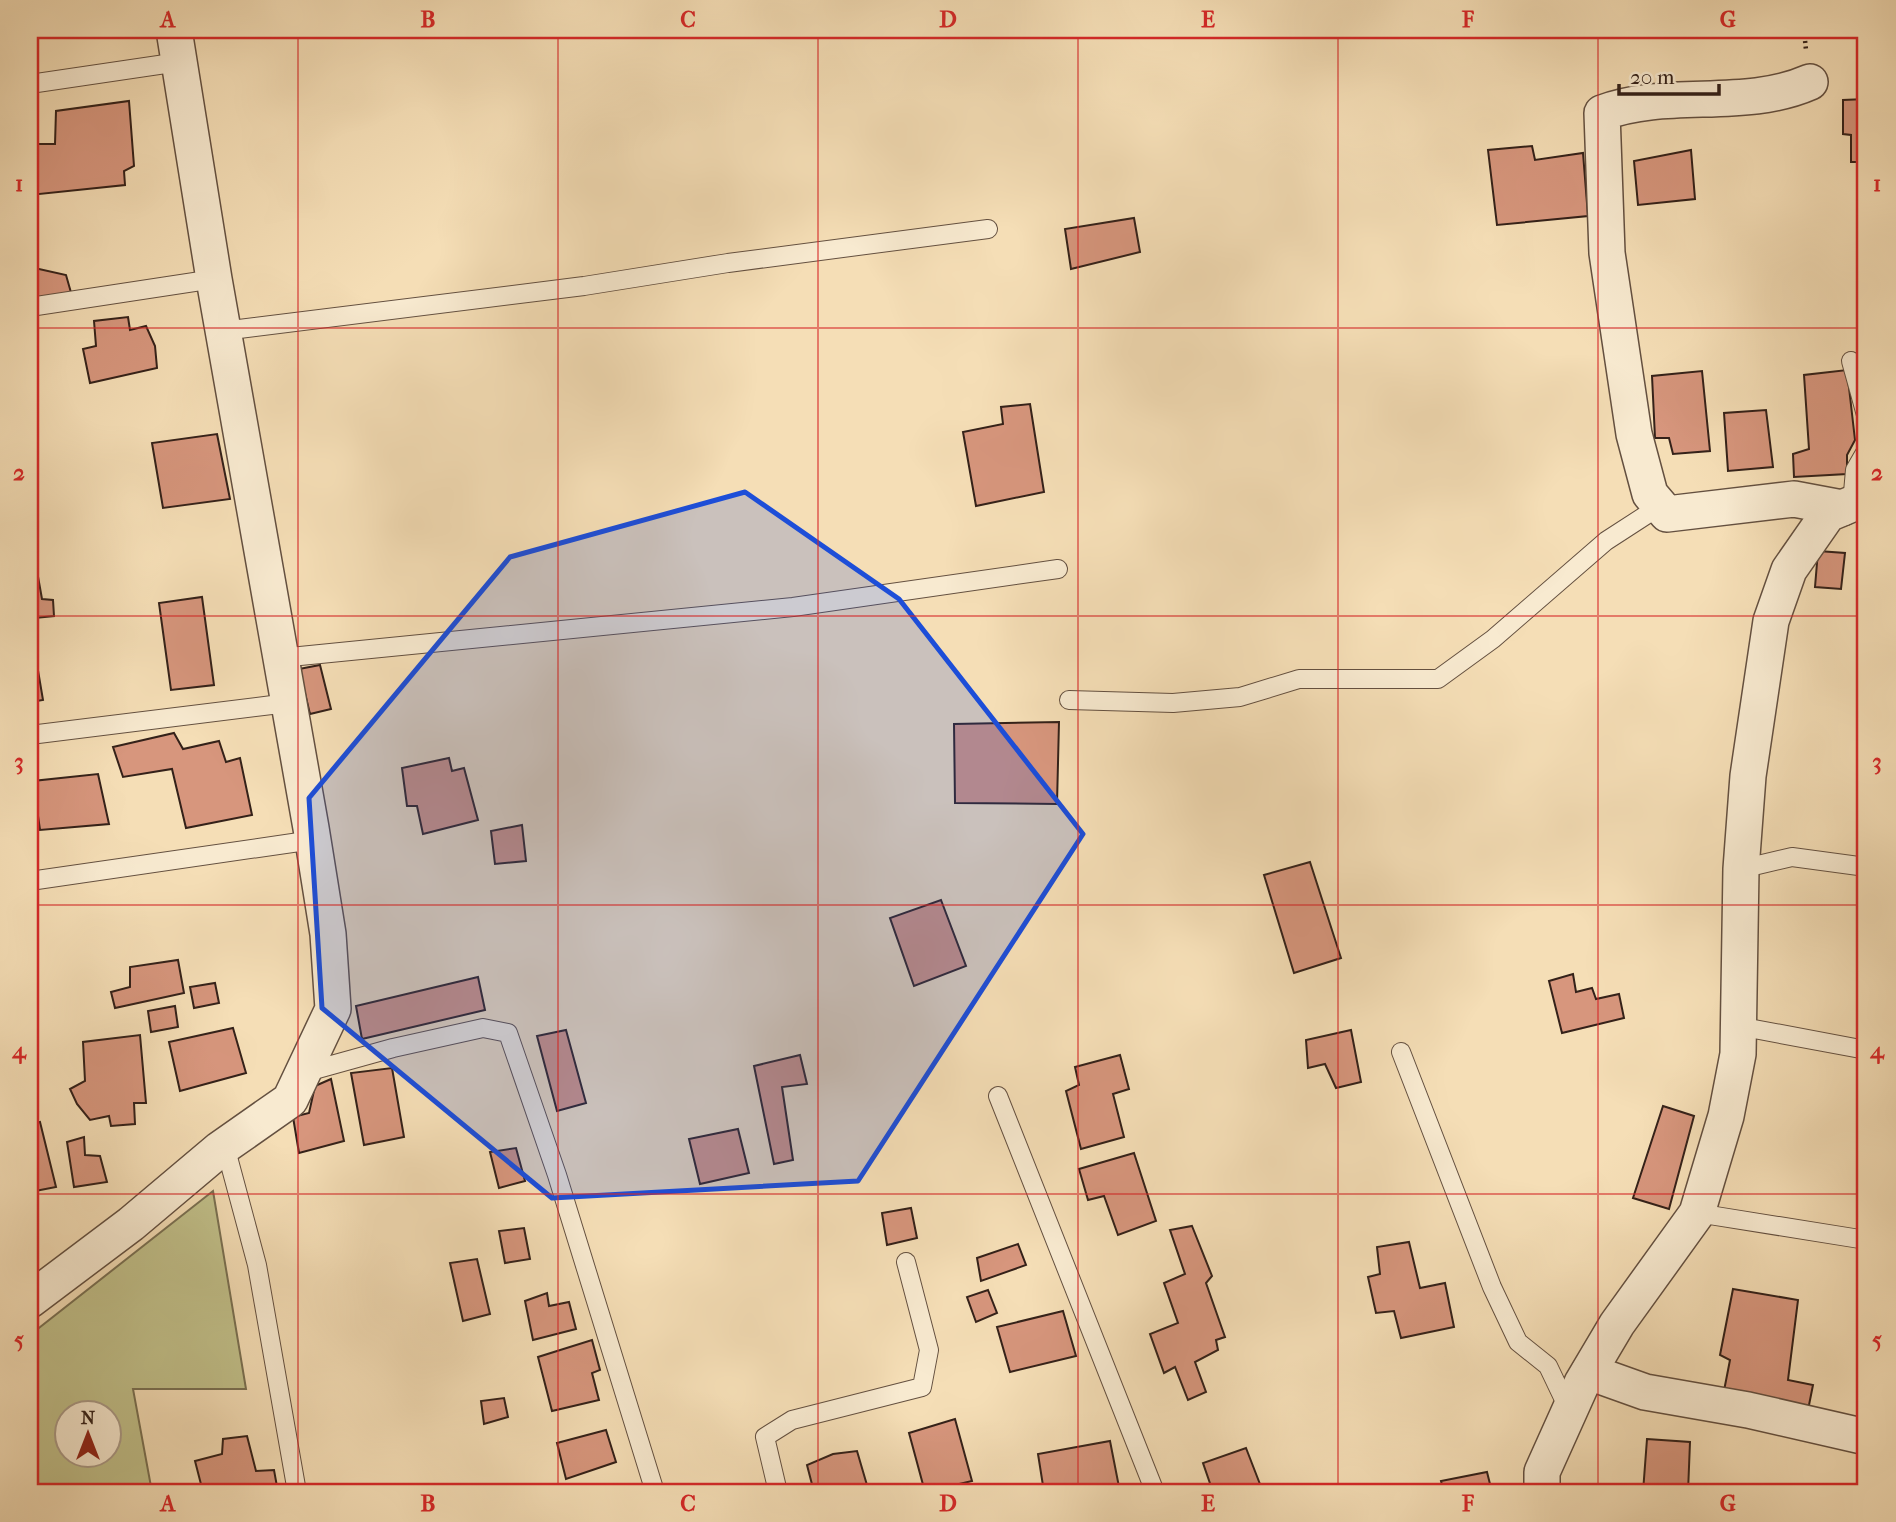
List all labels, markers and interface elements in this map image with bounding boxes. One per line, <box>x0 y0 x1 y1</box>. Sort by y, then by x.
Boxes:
text: A <box>159 6 177 33</box>
text: B <box>421 6 436 33</box>
text: C <box>680 6 696 33</box>
text: D <box>939 6 957 33</box>
text: E <box>1201 6 1215 33</box>
text: F <box>1461 6 1475 33</box>
text: G <box>1720 6 1736 33</box>
scale bar <box>1619 52 1719 96</box>
text: 20 m <box>1630 65 1675 89</box>
text: 1 <box>15 170 23 197</box>
text: 1 <box>1873 170 1881 197</box>
text: 2 <box>13 459 25 486</box>
text: 2 <box>1871 459 1883 486</box>
text: 3 <box>14 748 24 775</box>
text: 3 <box>1872 748 1882 775</box>
text: 4 <box>11 1037 27 1064</box>
text: 4 <box>1869 1037 1885 1064</box>
text: 5 <box>14 1326 24 1353</box>
text: 5 <box>1872 1326 1882 1353</box>
north arrow <box>52 1400 122 1470</box>
text: N <box>81 1407 96 1429</box>
text: A <box>159 1490 177 1517</box>
text: B <box>421 1490 436 1517</box>
text: C <box>680 1490 696 1517</box>
text: D <box>939 1490 957 1517</box>
text: E <box>1201 1490 1215 1517</box>
text: F <box>1461 1490 1475 1517</box>
text: G <box>1720 1490 1736 1517</box>

